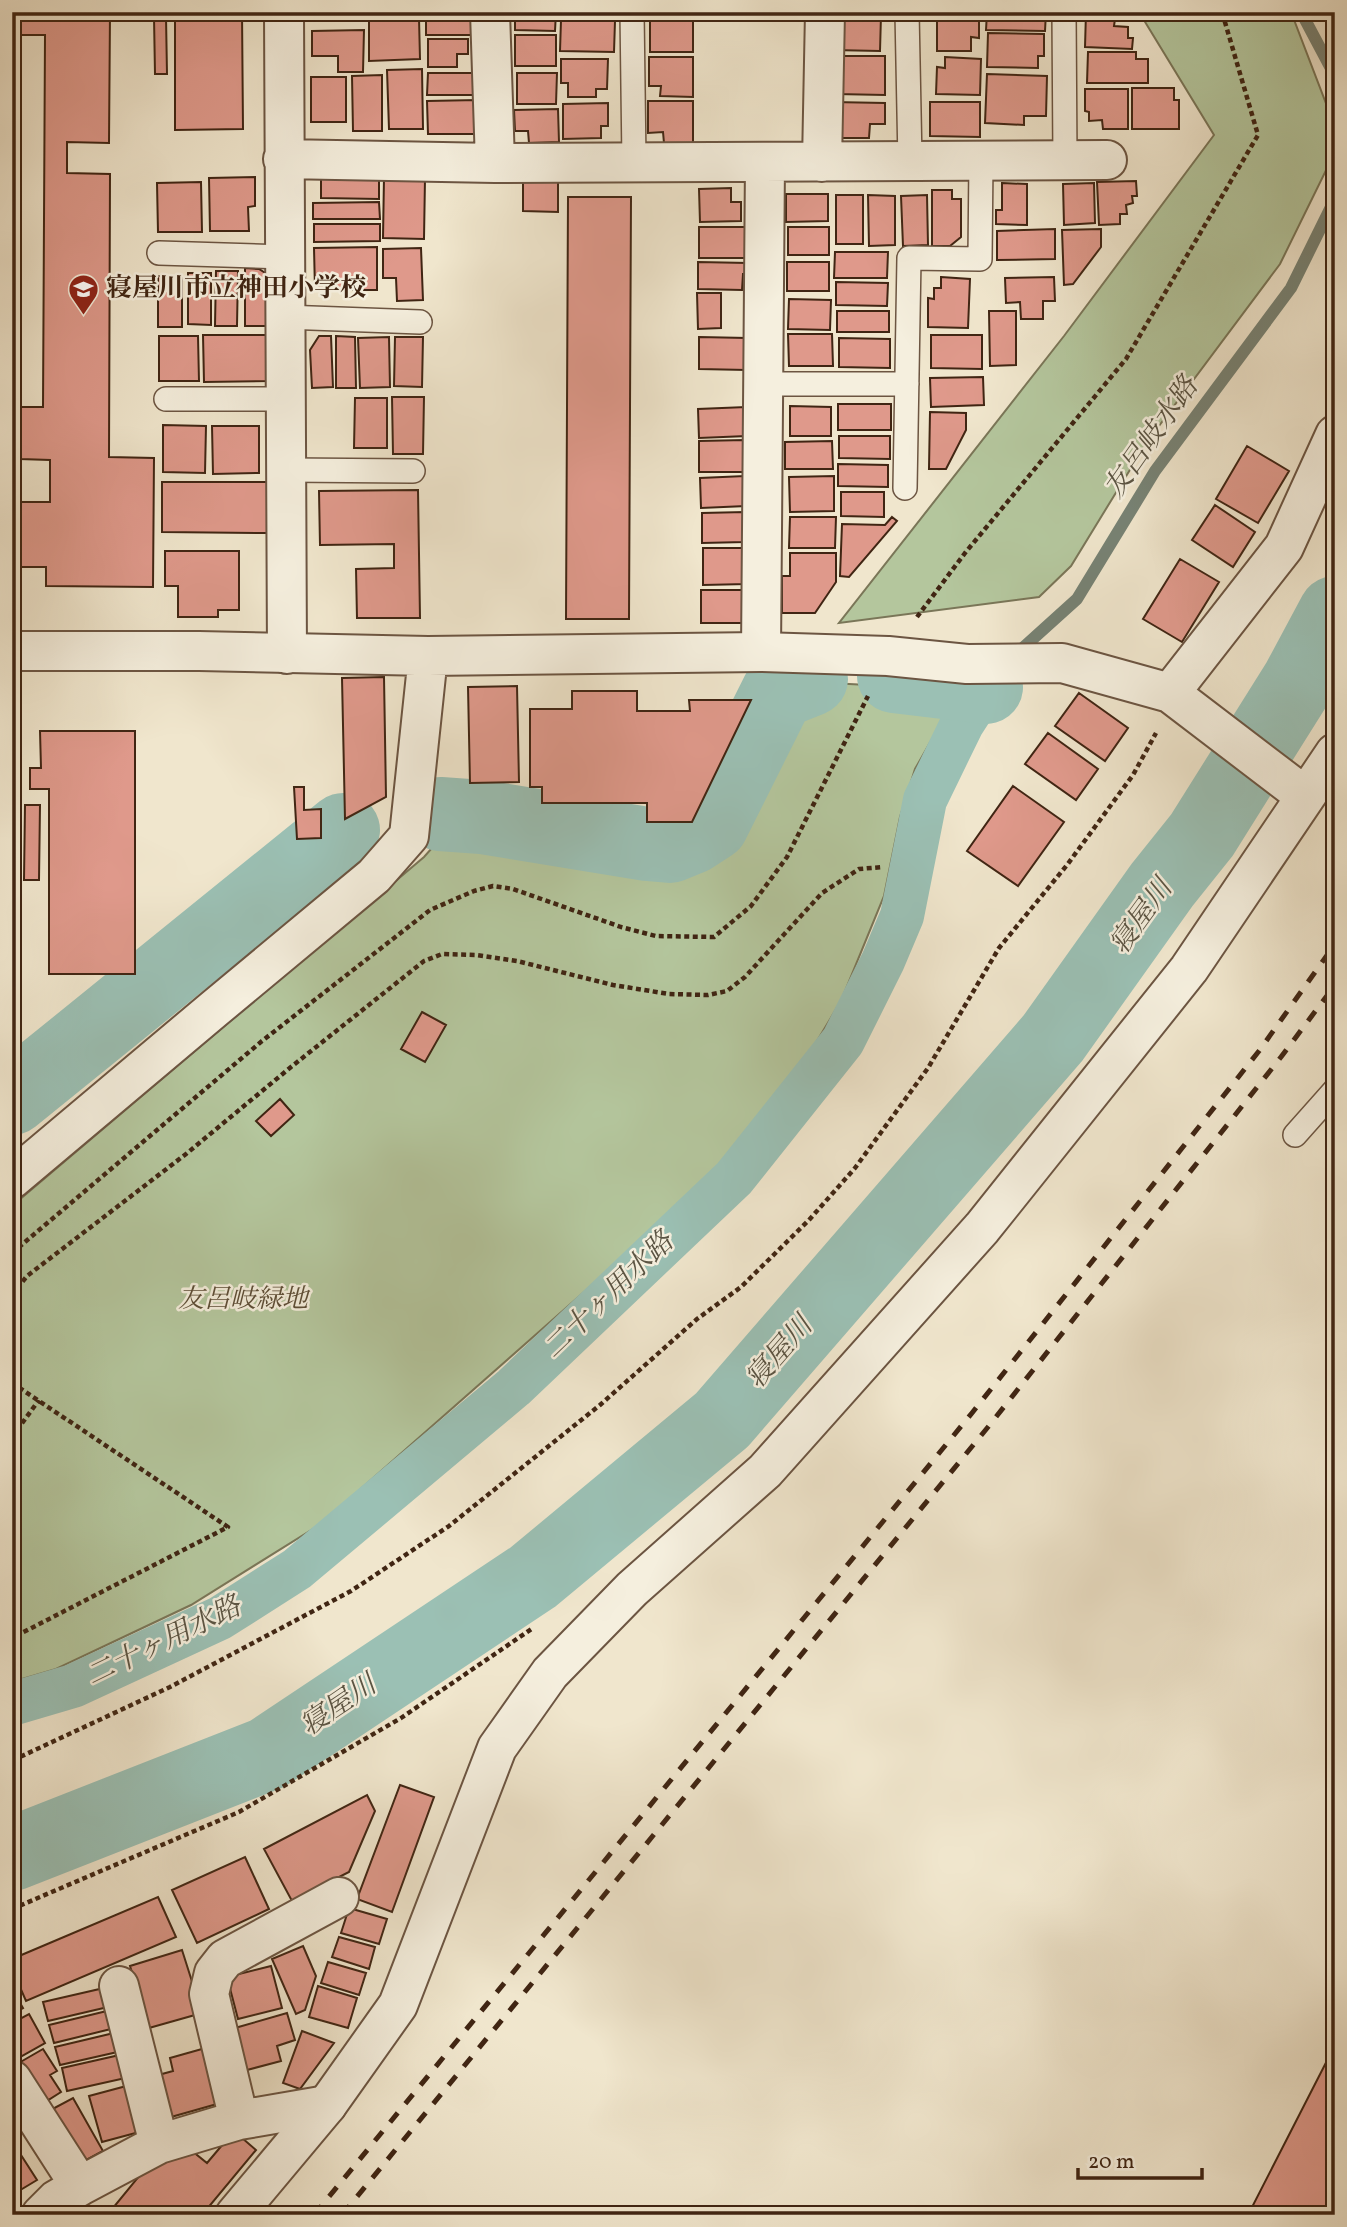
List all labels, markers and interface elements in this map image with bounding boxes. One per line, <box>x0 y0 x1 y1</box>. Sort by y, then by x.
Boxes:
place label: 寝屋川市立神田小学校 <box>106 271 366 307</box>
school or university icon: 寝屋川市立神田小学校 <box>66 272 100 316</box>
water label: 友呂岐水路 <box>1096 368 1209 507</box>
water label: 寝屋川 <box>1102 869 1184 962</box>
water label: 二十ヶ用水路 <box>535 1222 684 1368</box>
park label: 友呂岐緑地 <box>178 1282 311 1318</box>
water label: 寝屋川 <box>738 1306 824 1397</box>
water label: 二十ヶ用水路 <box>80 1587 250 1696</box>
water label: 寝屋川 <box>293 1665 387 1746</box>
scale bar <box>1078 2136 1202 2180</box>
text: 20 m <box>1088 2148 1134 2177</box>

